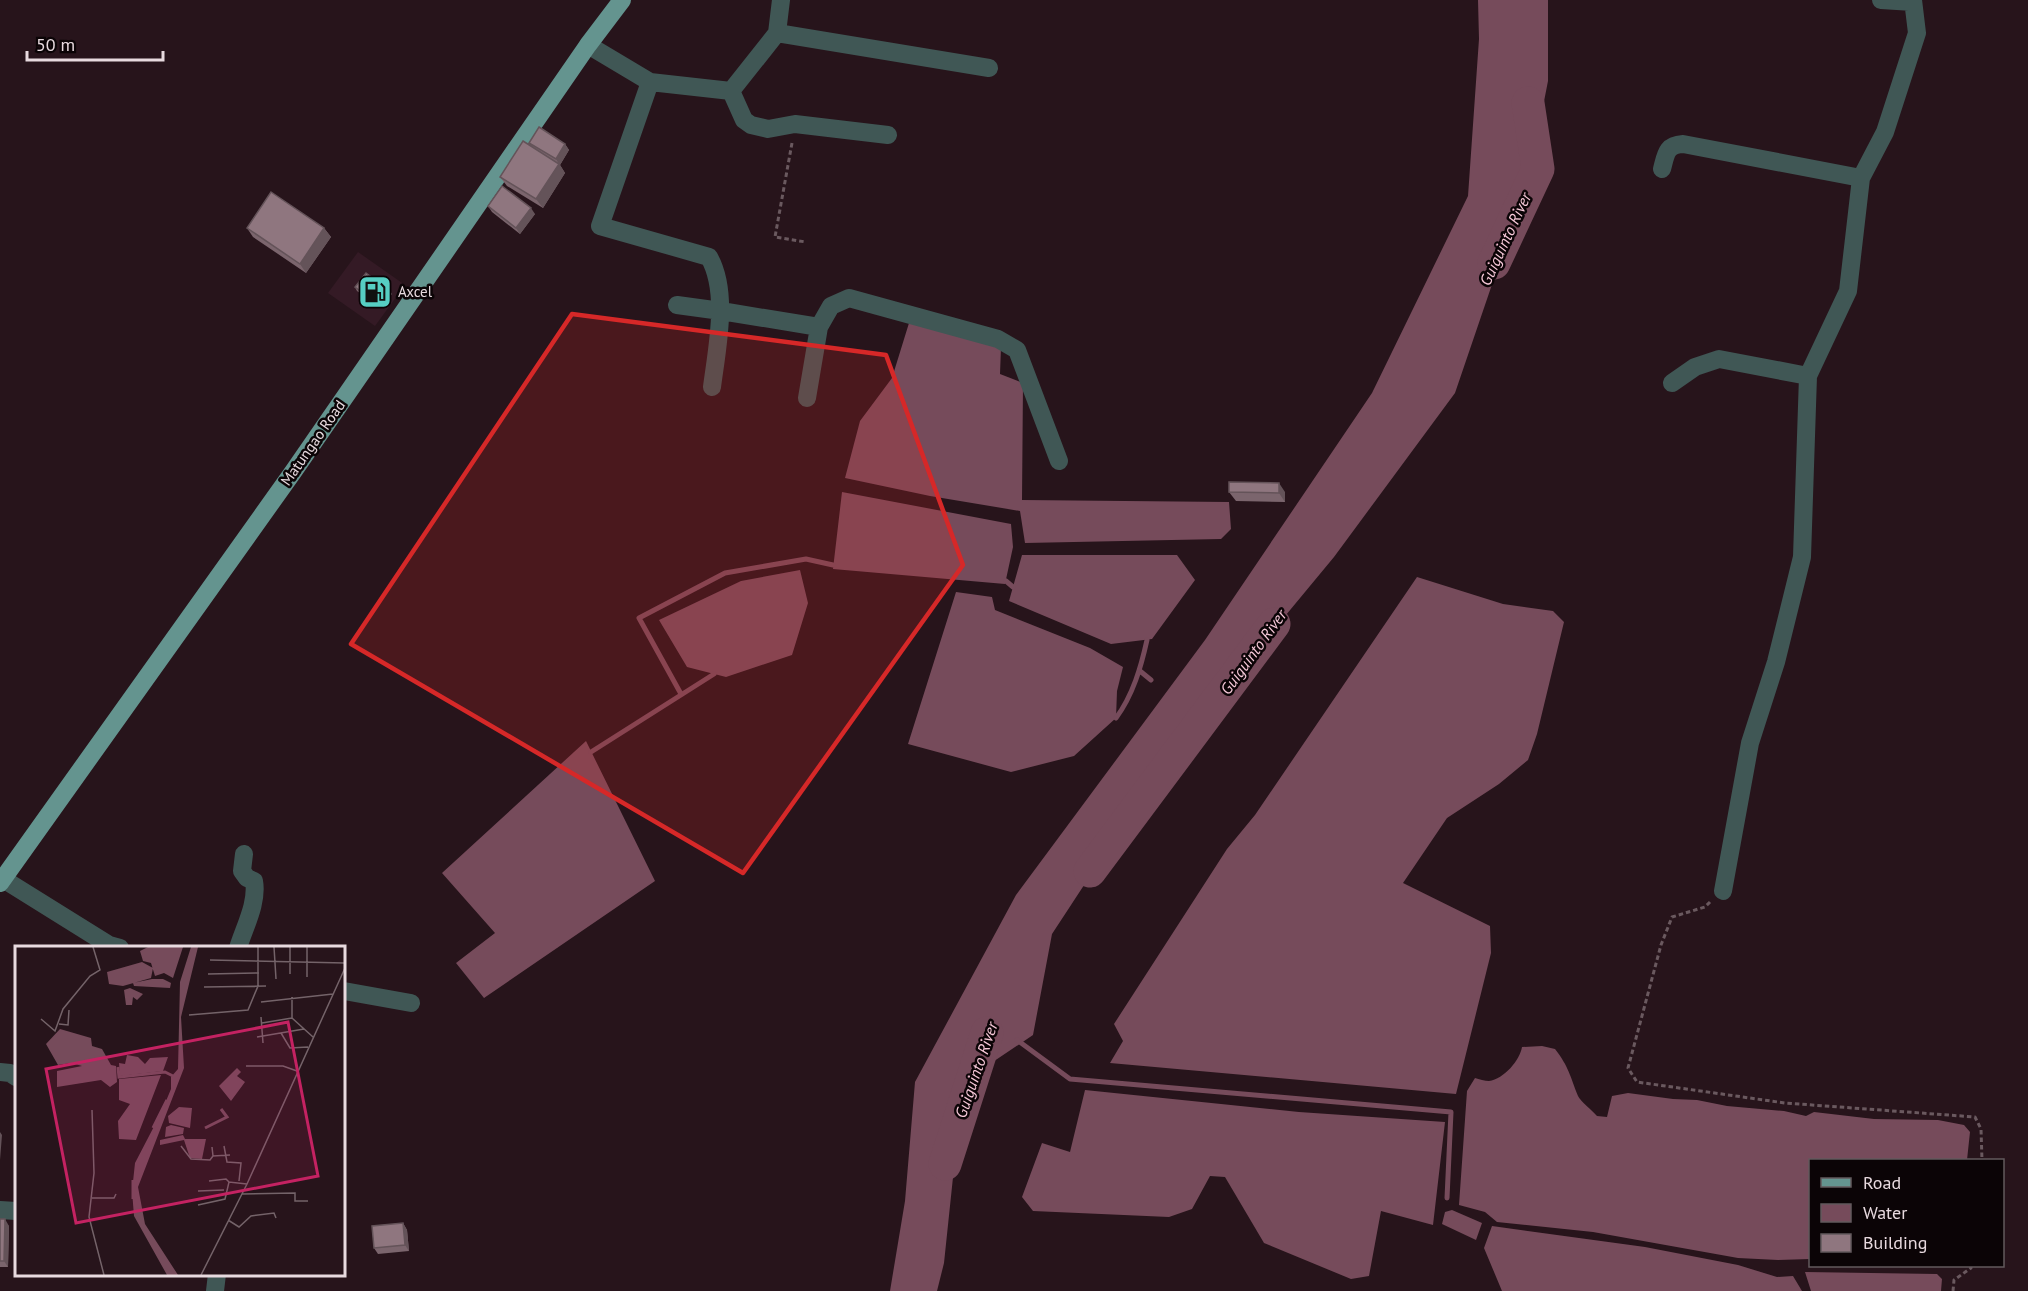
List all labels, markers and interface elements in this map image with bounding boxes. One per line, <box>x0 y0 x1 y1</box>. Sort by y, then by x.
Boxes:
scale bar <box>27 24 164 62</box>
text: 50 m <box>36 33 75 56</box>
water label: Guiguinto River <box>1475 188 1536 289</box>
fuel station icon: Axcel <box>357 274 393 310</box>
place label: Axcel <box>398 282 433 301</box>
street label: Matungao Road <box>276 396 349 489</box>
water label: Guiguinto River <box>1215 604 1292 698</box>
inset map <box>15 946 345 1276</box>
water label: Guiguinto River <box>950 1018 1002 1121</box>
legend <box>1809 1159 2004 1267</box>
text: Road <box>1863 1171 1901 1194</box>
text: Water <box>1863 1201 1907 1224</box>
text: Building <box>1863 1231 1927 1254</box>

